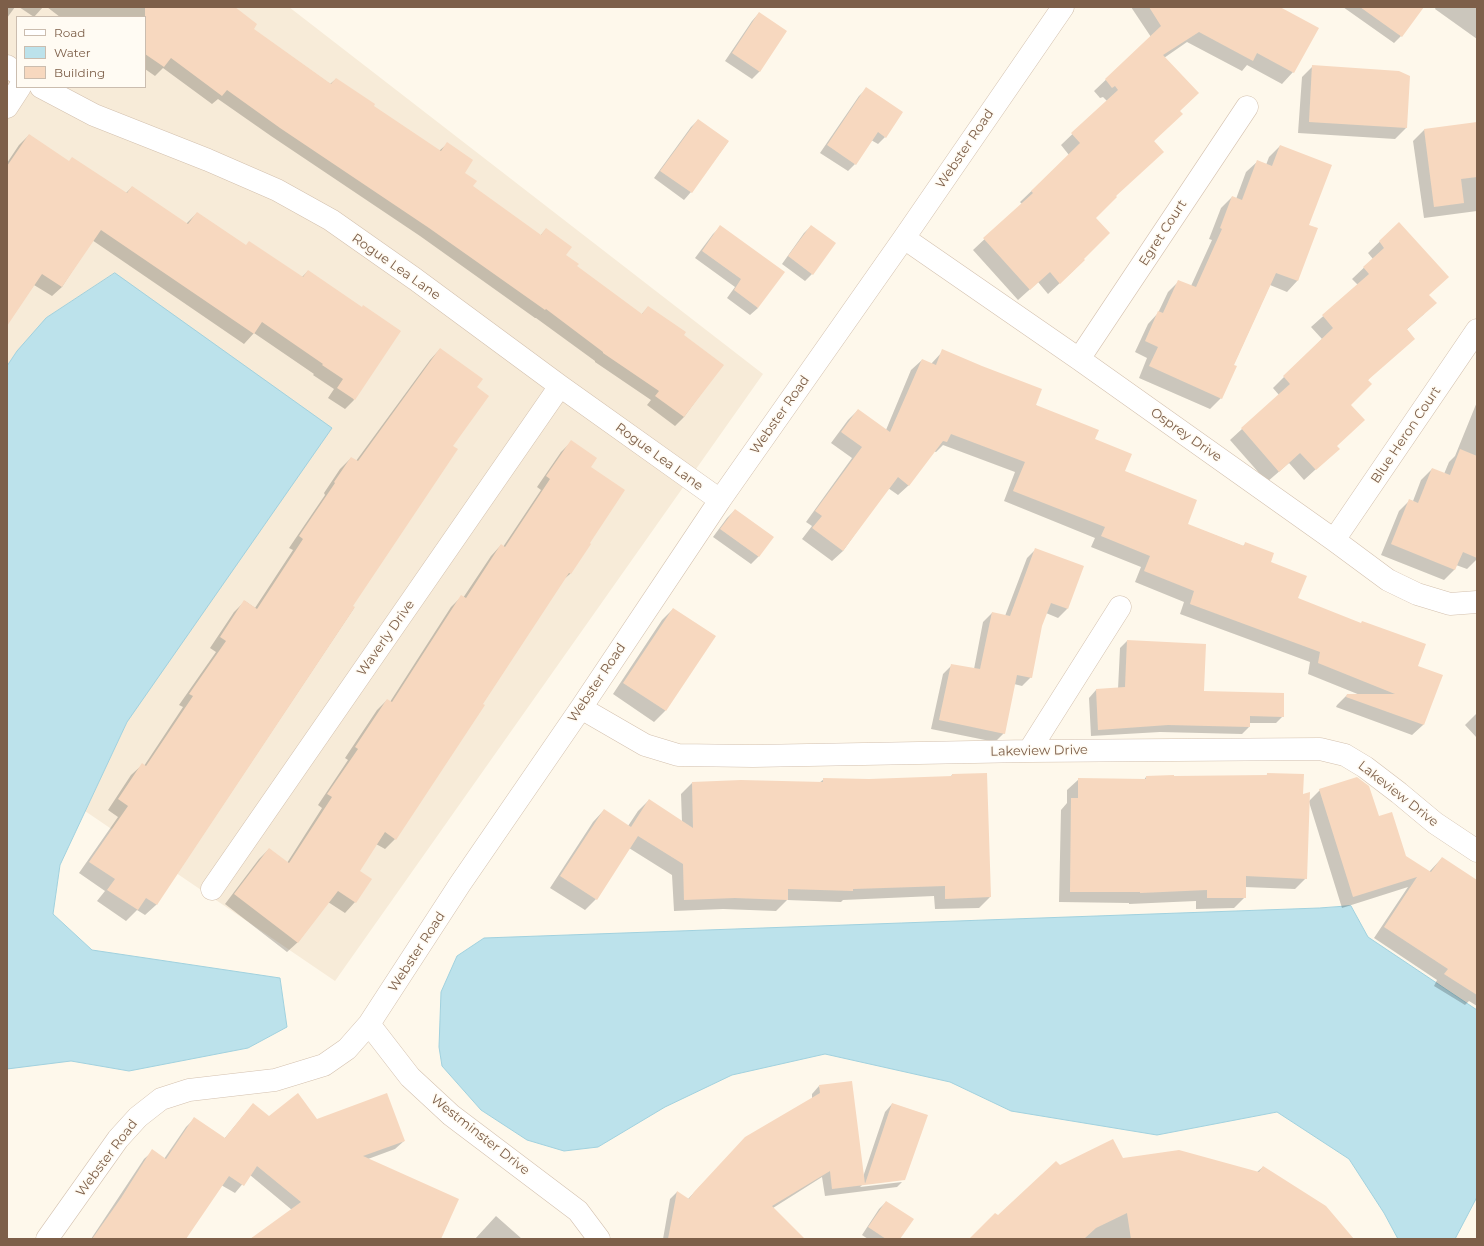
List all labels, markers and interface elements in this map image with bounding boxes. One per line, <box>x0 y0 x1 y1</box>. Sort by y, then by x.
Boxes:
legend <box>16 16 146 88</box>
text: Road <box>54 25 85 40</box>
text: Water <box>54 45 90 60</box>
text: Building <box>54 65 105 80</box>
street label: Webster Road <box>933 106 997 192</box>
street label: Egret Court <box>1136 197 1190 269</box>
street label: Rogue Lea Lane <box>349 231 443 303</box>
street label: Webster Road <box>747 373 813 457</box>
street label: Blue Heron Court <box>1368 384 1444 486</box>
street label: Osprey Drive <box>1147 405 1225 465</box>
street label: Rogue Lea Lane <box>612 420 706 494</box>
street label: Waverly Drive <box>354 597 418 679</box>
street label: Webster Road <box>565 640 629 726</box>
street label: Lakeview Drive <box>990 742 1088 760</box>
street label: Lakeview Drive <box>1355 758 1441 830</box>
street label: Webster Road <box>385 909 449 995</box>
street label: Westminster Drive <box>427 1092 533 1178</box>
street label: Webster Road <box>73 1116 141 1200</box>

